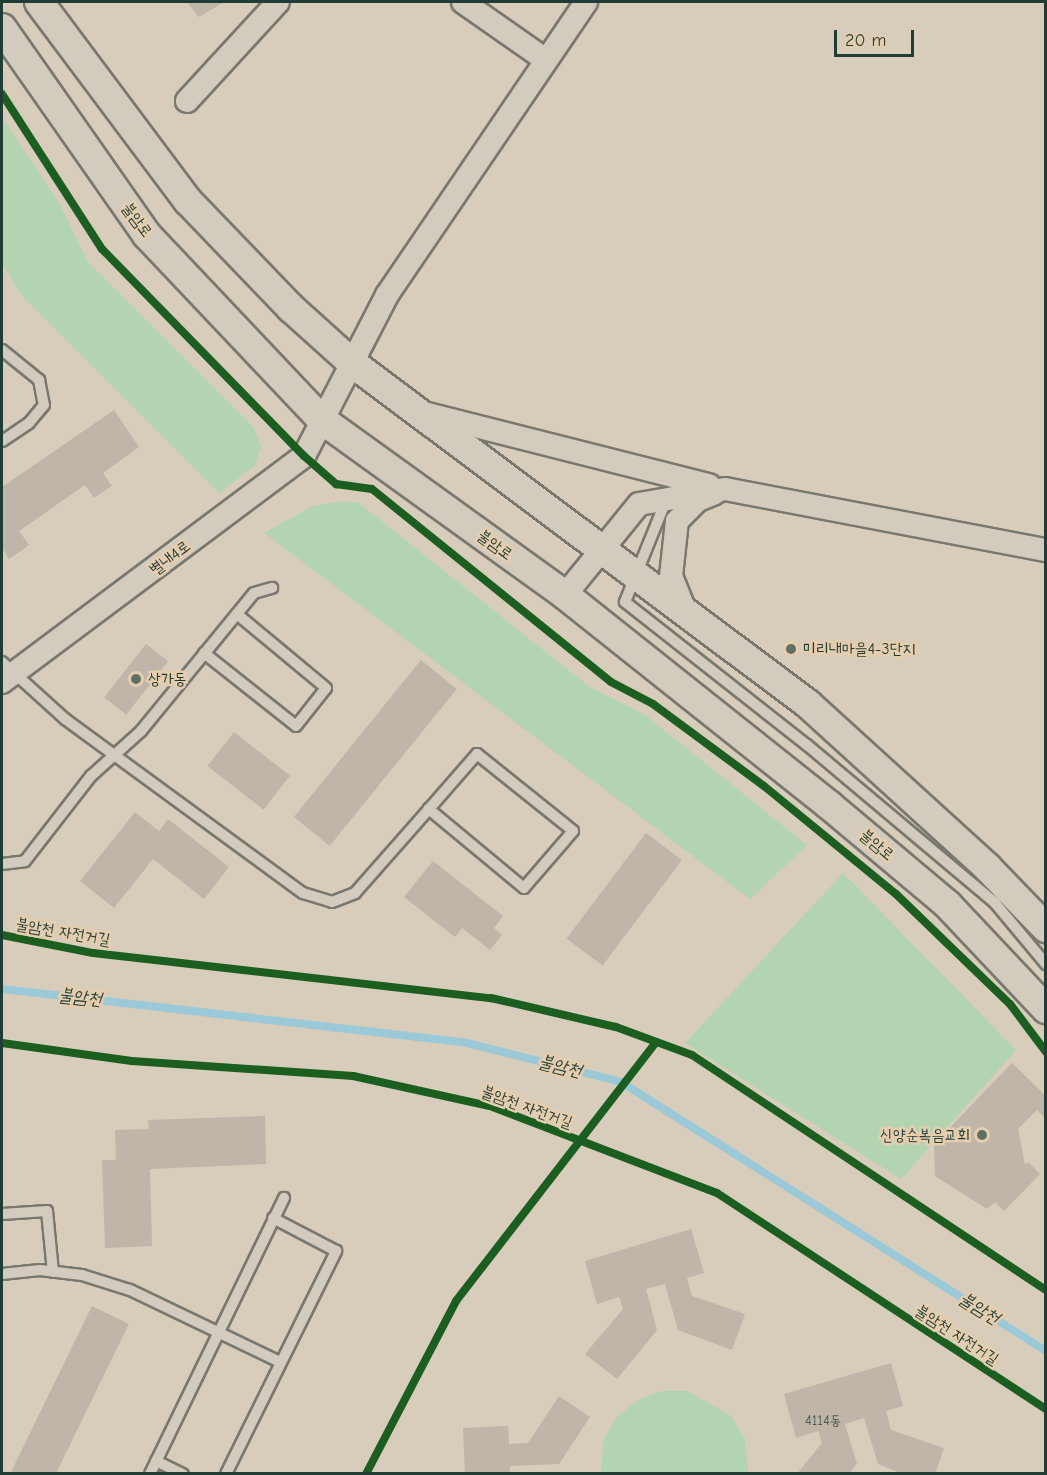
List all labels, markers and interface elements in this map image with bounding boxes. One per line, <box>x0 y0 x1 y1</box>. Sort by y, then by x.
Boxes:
scale bar <box>837 18 916 56</box>
text: 20 m <box>845 30 886 51</box>
street label: 불암로 <box>118 199 156 241</box>
street label: 불암로 <box>474 526 516 564</box>
street label: 별내4로 <box>146 536 194 580</box>
place label: 미리내마을4-3단지 <box>803 639 915 659</box>
marker: 미리내마을4-3단지 <box>784 642 798 656</box>
place label: 상가동 <box>148 669 187 689</box>
marker: 상가동 <box>129 672 143 686</box>
street label: 불암로 <box>856 825 898 865</box>
street label: 불암천 자전거길 <box>14 914 112 950</box>
water label: 불암천 <box>57 985 103 1011</box>
water label: 불암천 <box>536 1051 584 1083</box>
street label: 불암천 자전거길 <box>479 1082 575 1132</box>
place label: 신양순복음교회 <box>880 1125 970 1145</box>
marker: 신양순복음교회 <box>975 1128 989 1142</box>
water label: 불암천 <box>955 1288 1003 1330</box>
street label: 불암천 자전거길 <box>912 1301 1002 1369</box>
house number: 4114동 <box>805 1413 841 1429</box>

